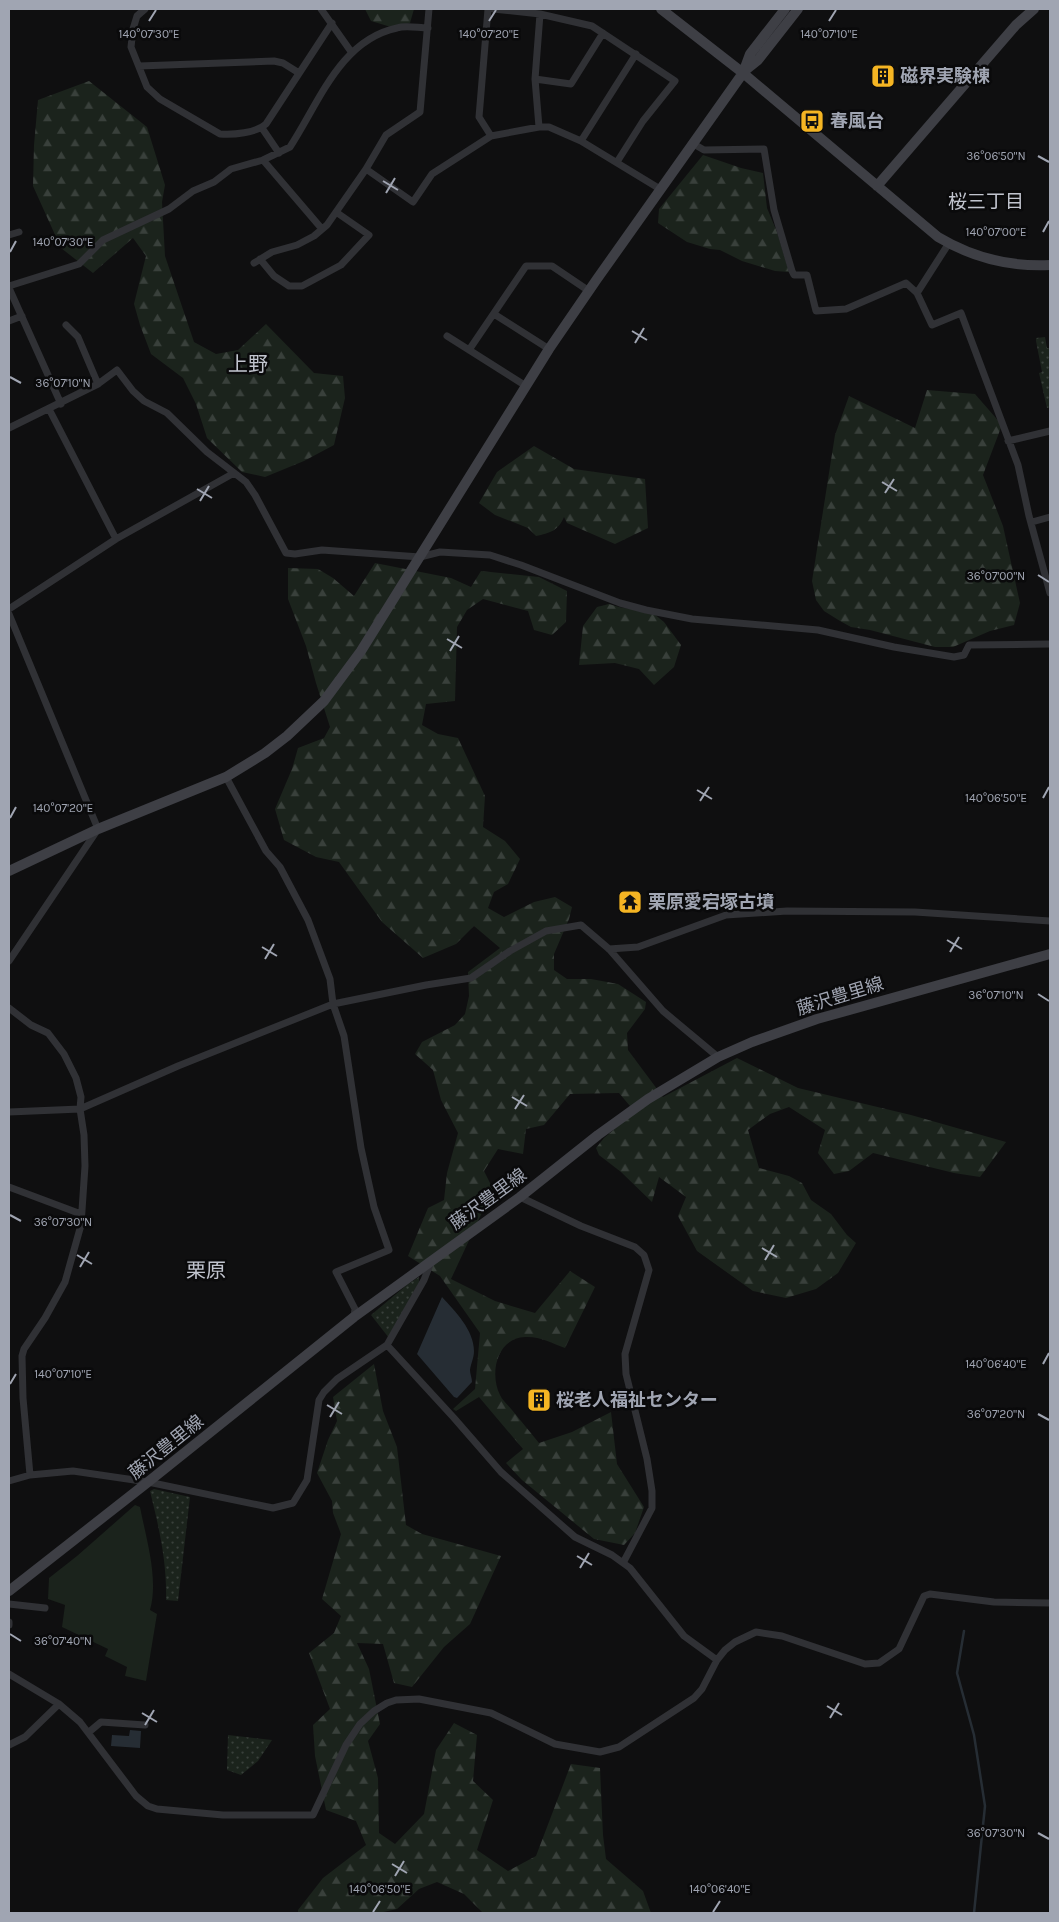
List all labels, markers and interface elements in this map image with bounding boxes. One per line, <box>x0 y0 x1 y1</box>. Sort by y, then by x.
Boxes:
text: 140°07'30"E <box>119 27 179 41</box>
text: 140°07'20"E <box>459 27 519 41</box>
text: 140°07'10"E <box>800 27 858 41</box>
building icon: 磁界実験棟 <box>870 63 896 89</box>
place label: 磁界実験棟 <box>900 65 990 87</box>
bus stop icon: 春風台 <box>799 108 825 134</box>
place label: 春風台 <box>830 110 884 132</box>
text: 36°06'50"N <box>966 149 1026 163</box>
district label: 桜三丁目 <box>948 191 1024 213</box>
text: 140°07'00"E <box>966 225 1026 239</box>
text: 140°07'30"E <box>33 235 93 249</box>
district label: 上野 <box>228 353 268 376</box>
text: 36°07'10"N <box>35 376 91 390</box>
text: 36°07'00"N <box>967 569 1025 583</box>
text: 140°06'50"E <box>965 791 1027 805</box>
text: 140°07'20"E <box>33 801 93 815</box>
temple icon: 栗原愛宕塚古墳 <box>617 889 643 915</box>
place label: 栗原愛宕塚古墳 <box>648 891 774 913</box>
street label: 藤沢豊里線 <box>794 972 886 1020</box>
text: 36°07'10"N <box>968 988 1024 1002</box>
street label: 藤沢豊里線 <box>445 1164 531 1234</box>
text: 36°07'30"N <box>34 1215 92 1229</box>
district label: 栗原 <box>186 1259 226 1282</box>
text: 140°06'40"E <box>965 1357 1027 1371</box>
text: 140°07'10"E <box>34 1367 92 1381</box>
building icon: 桜老人福祉センター <box>526 1387 552 1413</box>
place label: 桜老人福祉センター <box>556 1389 718 1411</box>
text: 36°07'20"N <box>967 1407 1025 1421</box>
street label: 藤沢豊里線 <box>124 1410 208 1484</box>
text: 36°07'40"N <box>34 1634 92 1648</box>
text: 36°07'30"N <box>967 1826 1025 1840</box>
text: 140°06'50"E <box>349 1882 411 1896</box>
text: 140°06'40"E <box>689 1882 751 1896</box>

